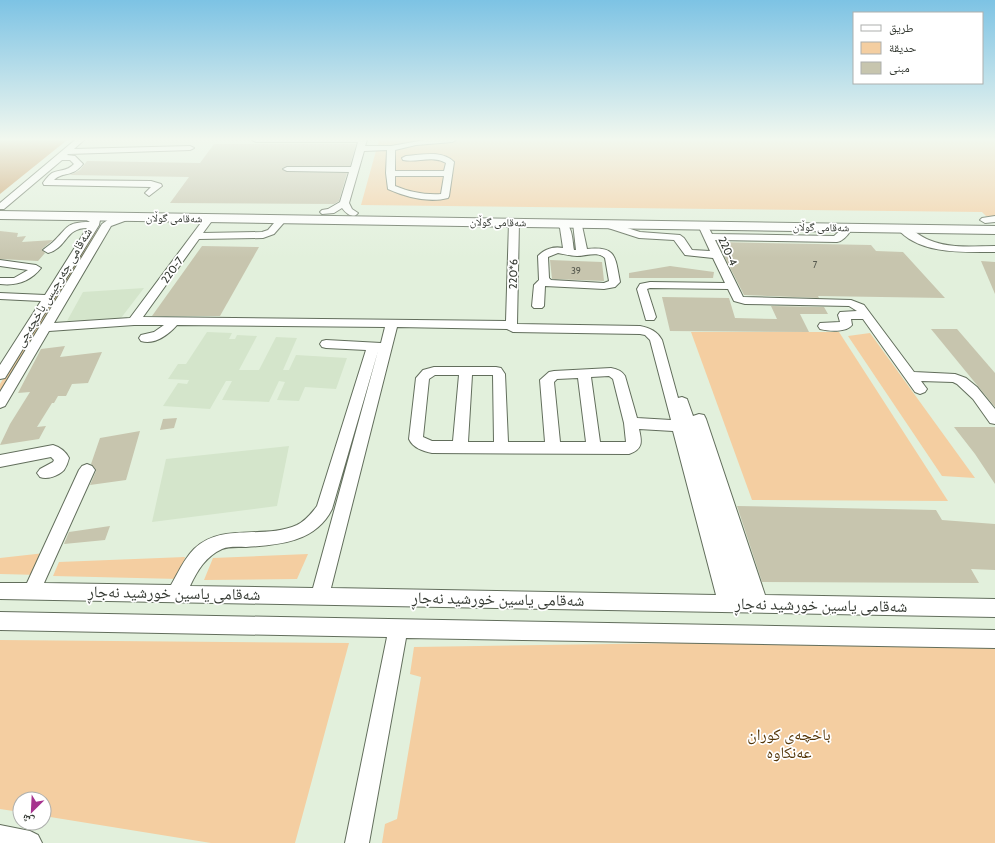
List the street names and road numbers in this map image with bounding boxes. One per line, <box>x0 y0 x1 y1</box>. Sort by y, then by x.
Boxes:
street label: شەقامی گوڵان <box>146 210 202 225</box>
street label: شەقامی گوڵان <box>470 214 526 229</box>
street label: شەقامی گوڵان <box>793 219 849 234</box>
street label: شەقامی جەرجیس باخچەچی <box>11 225 96 350</box>
street label: 220-4 <box>715 234 741 268</box>
street label: 220-7 <box>158 254 187 286</box>
street label: 220*6 <box>506 259 520 289</box>
street label: شەقامی یاسین خورشید نەجاڕ <box>87 582 260 607</box>
street label: شەقامی یاسین خورشید نەجاڕ <box>411 588 584 613</box>
street label: شەقامی یاسین خورشید نەجاڕ <box>734 594 907 619</box>

